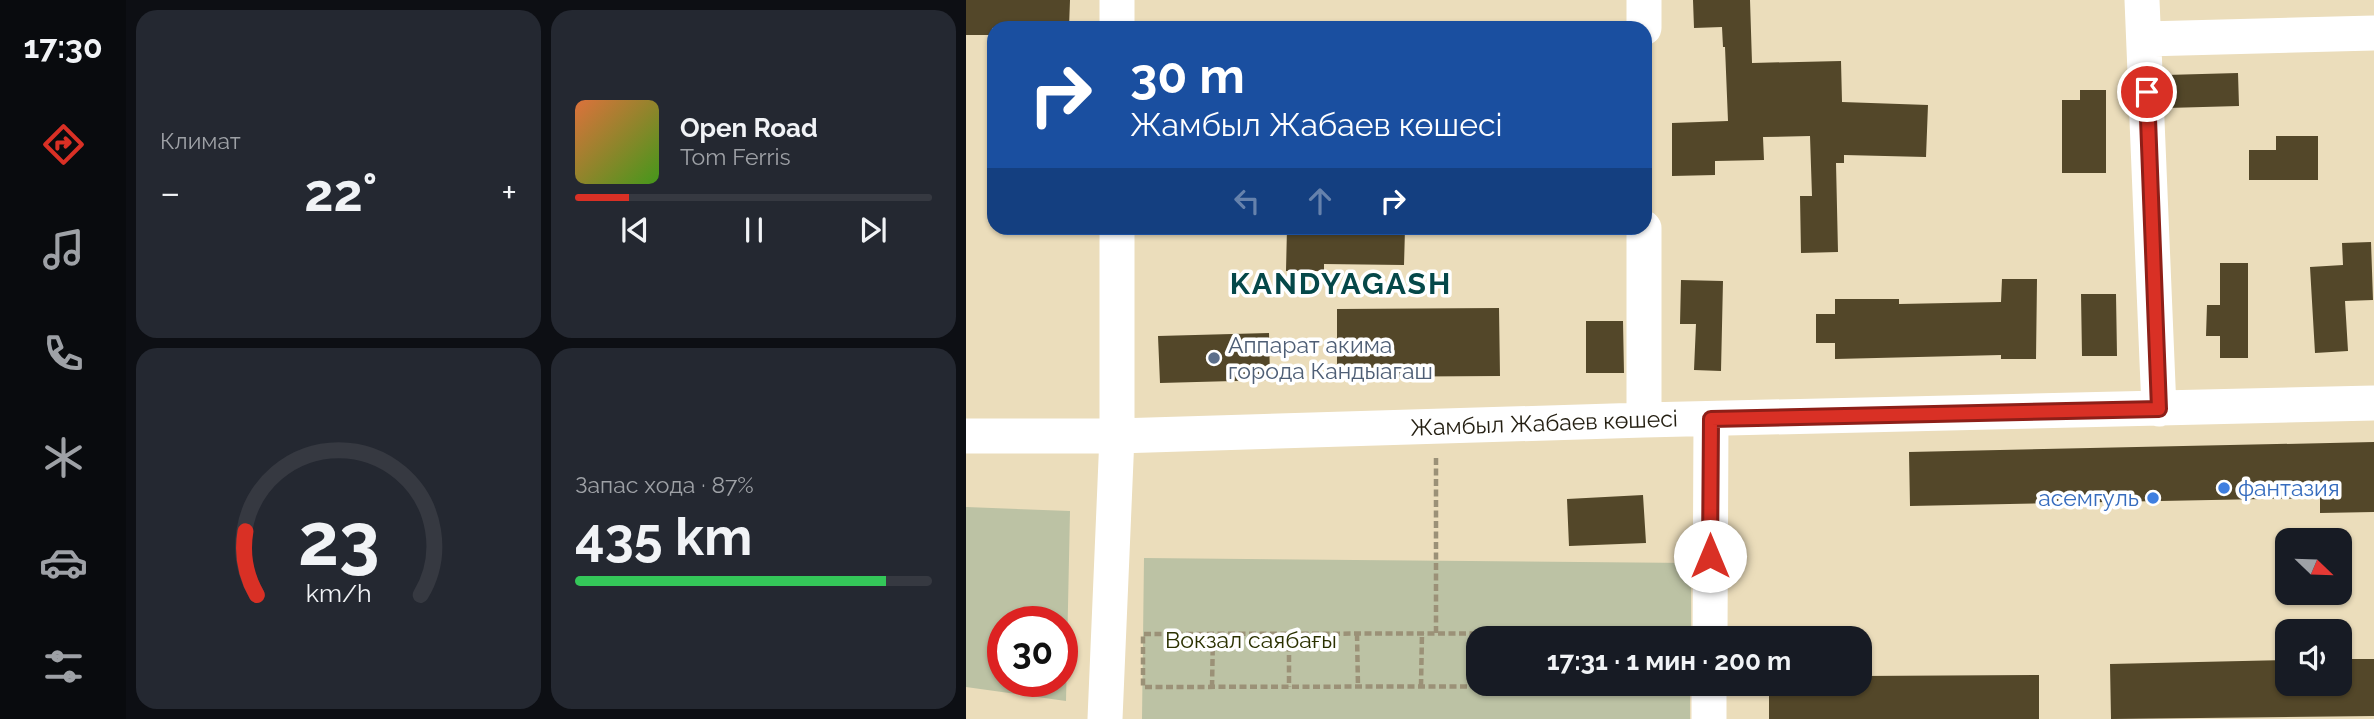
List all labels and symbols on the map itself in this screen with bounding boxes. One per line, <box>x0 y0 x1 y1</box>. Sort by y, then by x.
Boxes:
pin <box>2117 62 2177 122</box>
district label: KANDYAGASH <box>1230 266 1452 301</box>
place label: Аппарат акима города Кандыагаш <box>1228 331 1433 384</box>
marker: Аппарат акима города Кандыагаш <box>1206 350 1222 366</box>
street label: Жамбыл Жабаев көшесі <box>1410 404 1678 441</box>
place label: фантазия <box>2238 474 2340 501</box>
marker: фантазия <box>2216 480 2232 496</box>
place label: асемгуль <box>2038 484 2139 511</box>
marker: асемгуль <box>2145 490 2161 506</box>
position arrow <box>1673 519 1747 593</box>
north arrow <box>2275 528 2352 606</box>
speed limit sign: 30 <box>987 606 1078 697</box>
park label: Вокзал саябағы <box>1165 626 1337 653</box>

